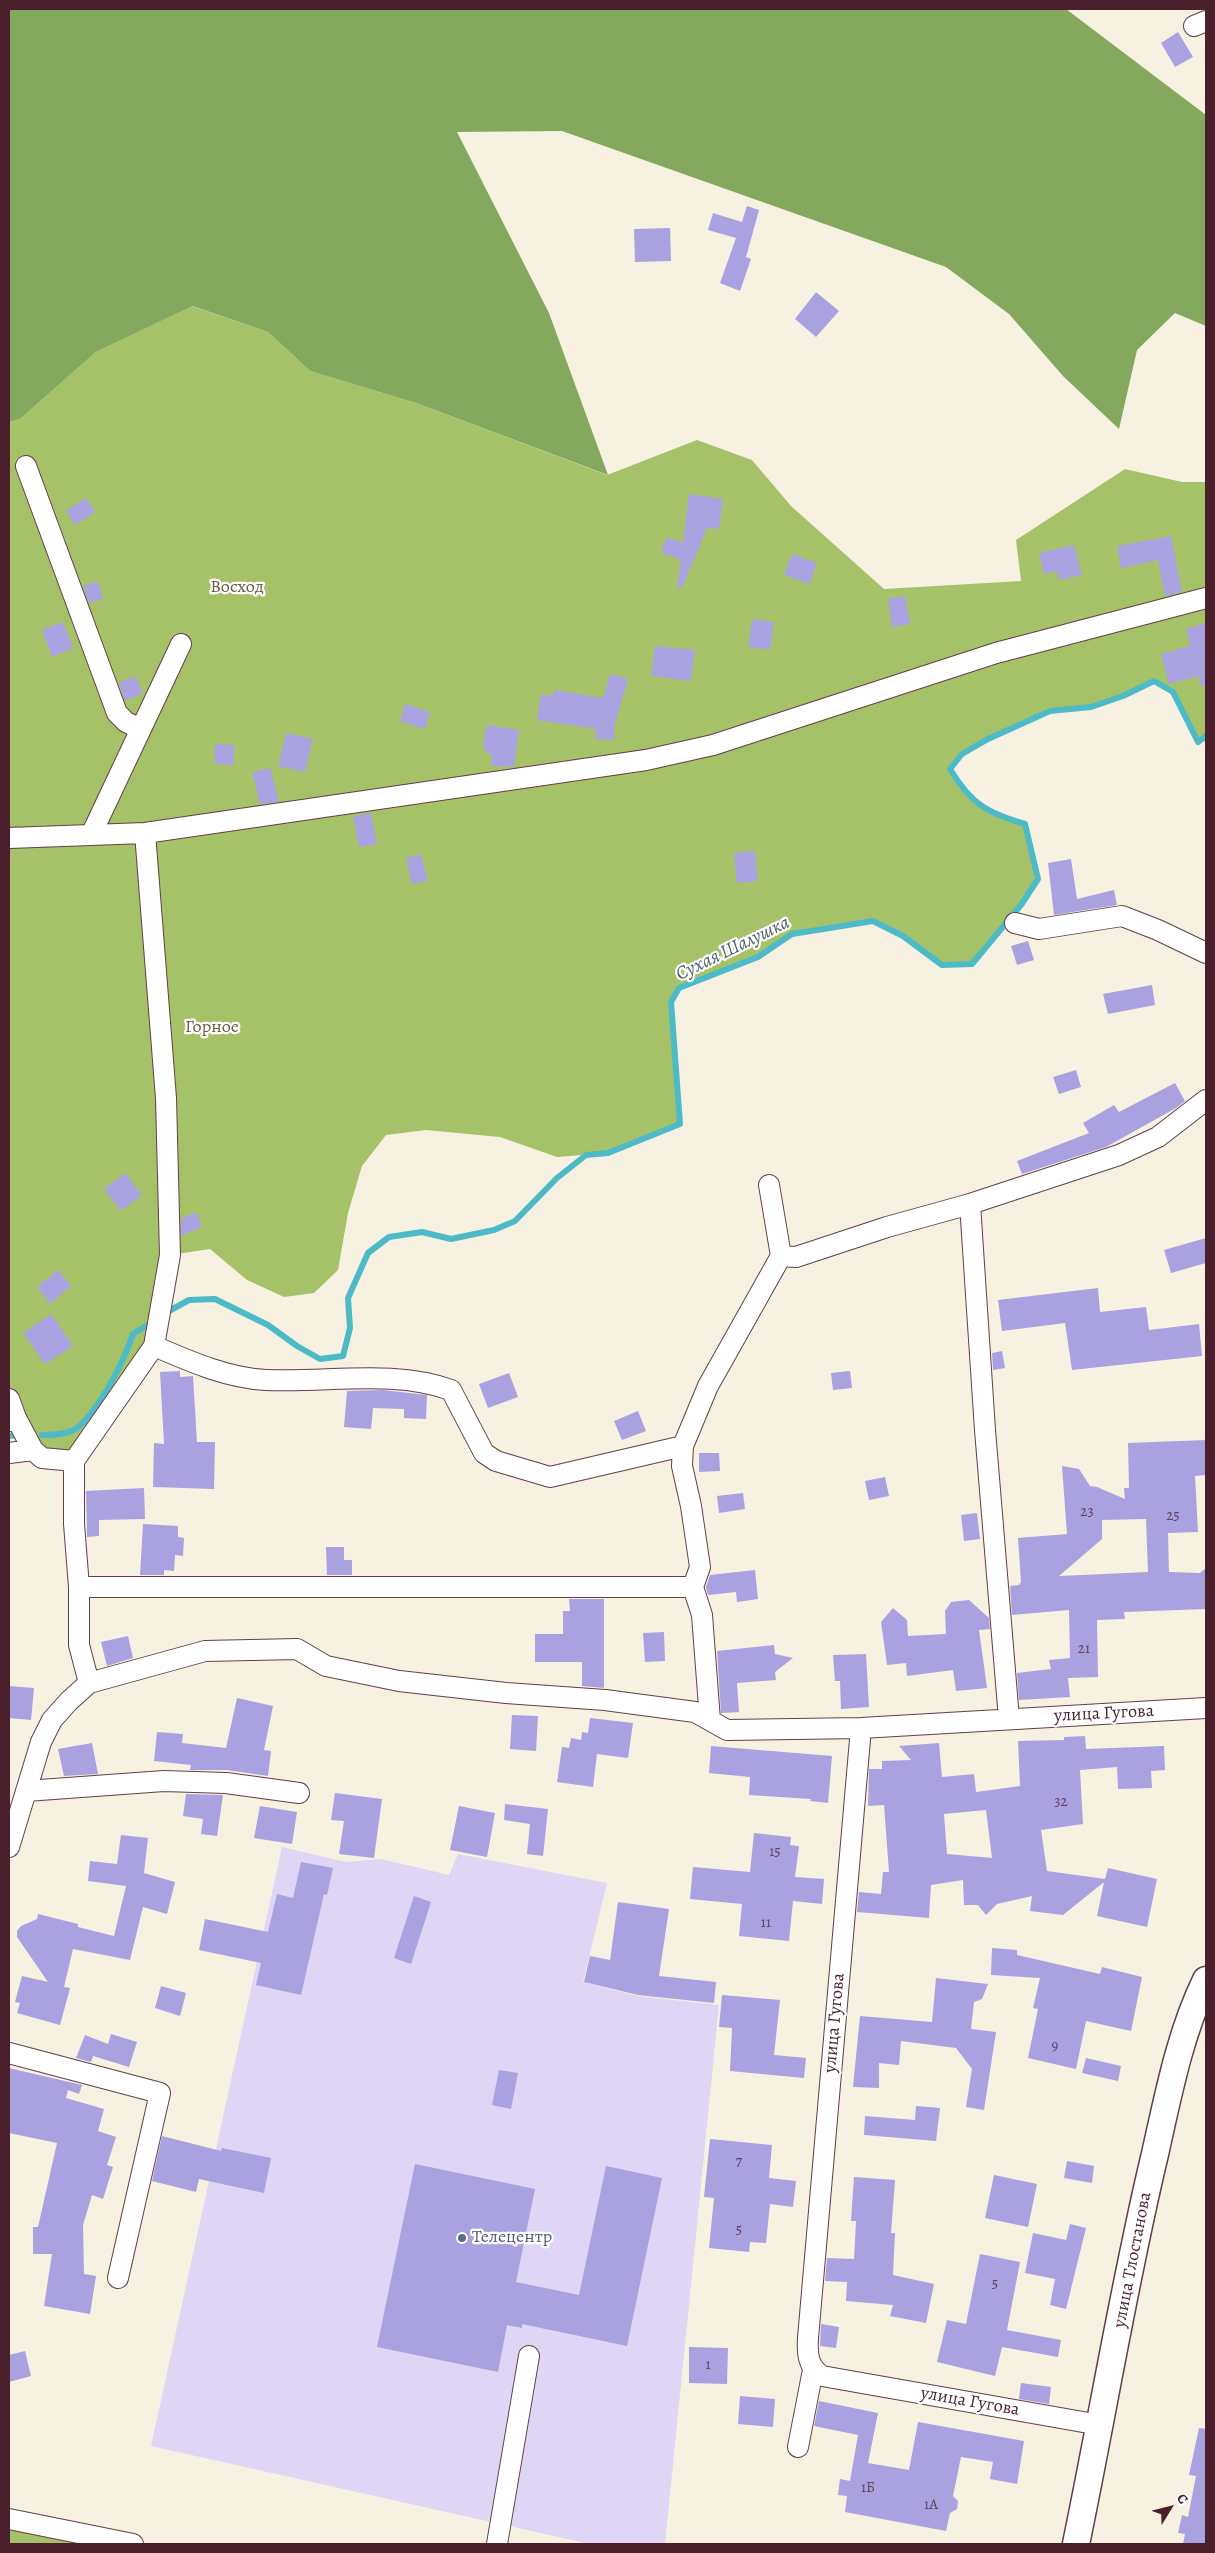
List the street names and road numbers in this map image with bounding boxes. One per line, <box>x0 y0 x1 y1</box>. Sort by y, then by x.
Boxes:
street label: улица Гугова <box>1053 1701 1155 1727</box>
street label: улица Гугова <box>820 1972 850 2074</box>
street label: улица Тлостанова <box>1109 2190 1157 2330</box>
street label: улица Гугова <box>919 2383 1021 2421</box>

